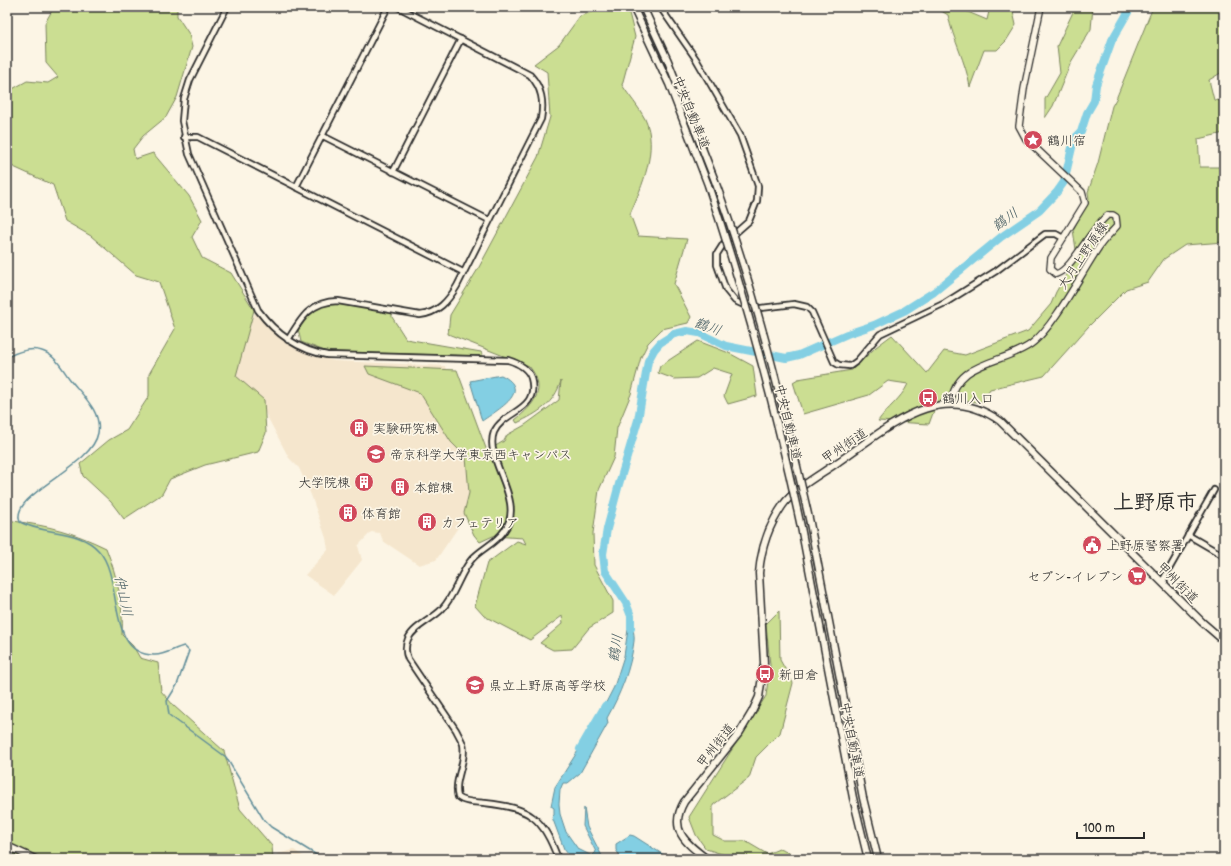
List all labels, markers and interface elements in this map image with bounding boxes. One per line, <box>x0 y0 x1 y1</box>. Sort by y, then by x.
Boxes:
street label: 中央自動車道 <box>669 73 713 152</box>
place icon: 鶴川宿 <box>1022 129 1044 151</box>
place label: 鶴川宿 <box>1047 133 1086 149</box>
water label: 鶴川 <box>989 204 1022 235</box>
street label: 大月上野原線 <box>1054 218 1112 292</box>
water label: 鶴川 <box>692 314 724 339</box>
street label: 中央自動車道 <box>771 382 805 462</box>
bus stop icon: 鶴川入口 <box>917 387 939 409</box>
place label: 鶴川入口 <box>942 391 994 407</box>
building icon: 実験研究棟 <box>348 417 370 439</box>
place label: 実験研究棟 <box>373 421 438 437</box>
street label: 甲州街道 <box>819 425 871 467</box>
school or university icon: 帝京科学大学東京西キャンパス <box>365 443 387 465</box>
place label: 帝京科学大学東京西キャンパス <box>390 447 571 463</box>
building icon: 大学院棟 <box>353 471 375 493</box>
place label: 大学院棟 <box>298 475 350 491</box>
building icon: 本館棟 <box>389 476 411 498</box>
place label: 本館棟 <box>414 480 453 496</box>
district label: 上野原市 <box>1113 490 1197 515</box>
building icon: 体育館 <box>337 502 359 524</box>
place label: 体育館 <box>362 506 401 522</box>
building icon: カフェテリア <box>416 511 438 533</box>
place label: カフェテリア <box>441 515 519 531</box>
public building icon: 上野原警察署 <box>1081 534 1103 556</box>
place label: 上野原警察署 <box>1106 538 1184 554</box>
street label: 甲州街道 <box>1153 559 1201 607</box>
supermarket icon: セブン-イレブン <box>1126 565 1148 587</box>
place label: セブン-イレブン <box>1027 569 1123 585</box>
water label: 仲山川 <box>111 574 136 618</box>
water label: 鶴川 <box>605 633 626 663</box>
bus stop icon: 新田倉 <box>754 663 776 685</box>
place label: 新田倉 <box>779 667 818 683</box>
school or university icon: 県立上野原高等学校 <box>464 674 486 696</box>
place label: 県立上野原高等学校 <box>489 678 606 694</box>
street label: 中央自動車道 <box>837 700 867 780</box>
street label: 甲州街道 <box>693 720 738 771</box>
scale bar <box>1077 814 1144 840</box>
text: 100 m <box>1083 821 1115 836</box>

